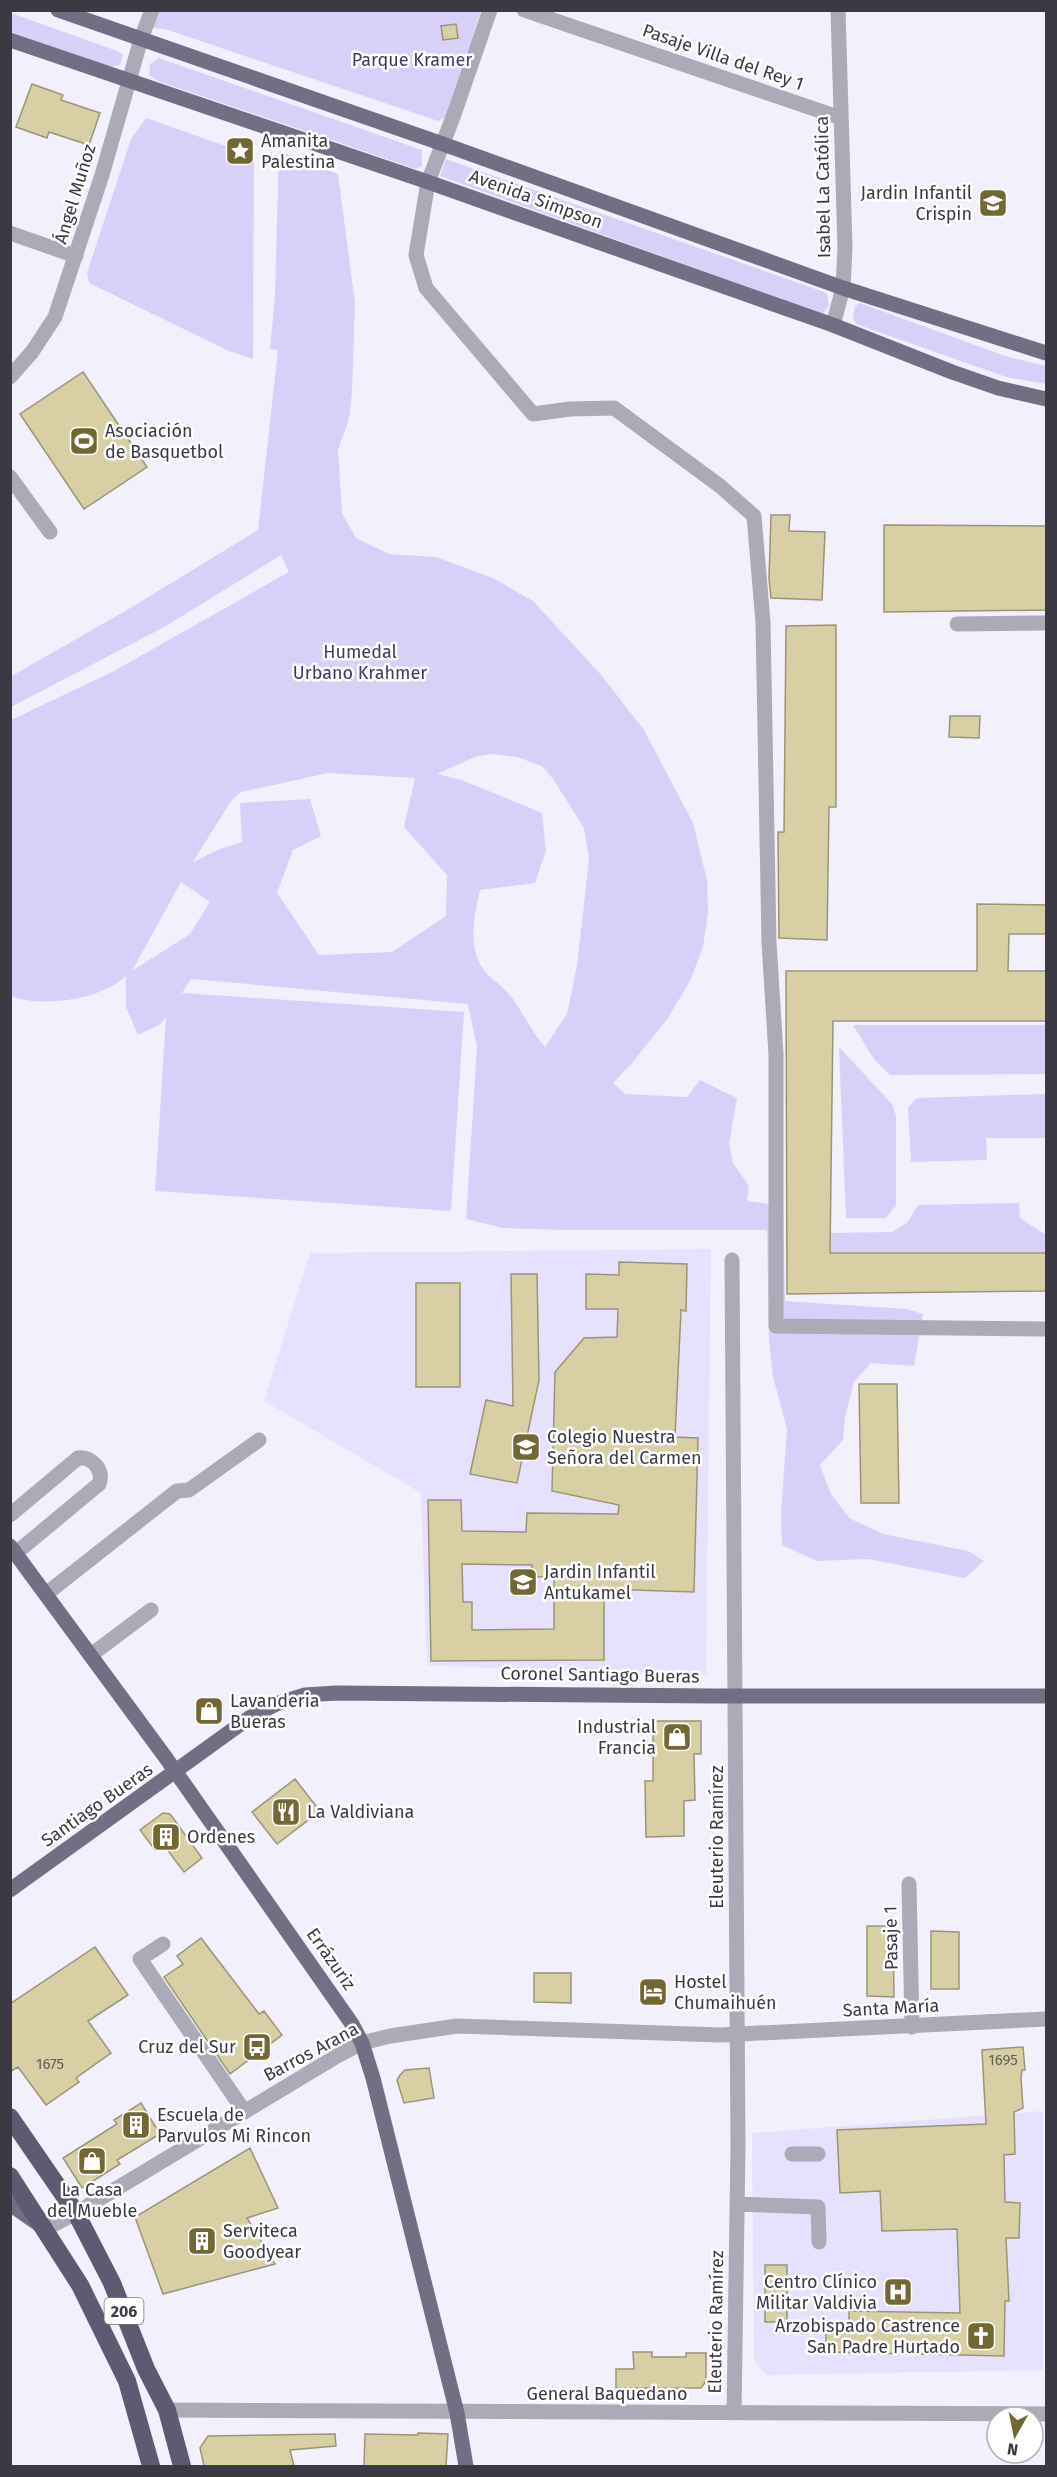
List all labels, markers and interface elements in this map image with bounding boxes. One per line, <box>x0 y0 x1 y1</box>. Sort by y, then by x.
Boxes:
street label: Pasaje Villa del Rey 1 <box>640 19 806 95</box>
park label: Parque Kramer <box>352 49 472 71</box>
street label: Isabel La Católica <box>811 116 835 258</box>
place label: Amanita Palestina <box>261 130 335 173</box>
place icon: Amanita Palestina <box>224 135 256 167</box>
street label: Ángel Muñoz <box>48 141 101 247</box>
street label: Avenida Simpson <box>466 165 606 233</box>
place label: Jardin Infantil Crispin <box>860 182 972 225</box>
school or university icon: Jardin Infantil Crispin <box>977 187 1009 219</box>
place label: Asociación de Basquetbol <box>105 420 223 463</box>
sports icon: Asociación de Basquetbol <box>68 425 100 457</box>
park label: Humedal Urbano Krahmer <box>293 641 427 684</box>
place label: Colegio Nuestra Señora del Carmen <box>547 1426 702 1469</box>
school or university icon: Colegio Nuestra Señora del Carmen <box>510 1431 542 1463</box>
place label: Jardin Infantil Antukamel <box>544 1561 656 1604</box>
school or university icon: Jardin Infantil Antukamel <box>507 1566 539 1598</box>
street label: Coronel Santiago Bueras <box>500 1662 700 1688</box>
place label: Lavanderia Bueras <box>230 1690 320 1733</box>
shop icon: Lavanderia Bueras <box>193 1695 225 1727</box>
place label: Industrial Francia <box>577 1716 656 1759</box>
shop icon: Industrial Francia <box>661 1721 693 1753</box>
street label: Santiago Bueras <box>37 1758 157 1852</box>
street label: Eleuterio Ramírez <box>706 1765 728 1909</box>
restaurant icon: La Valdiviana <box>270 1796 302 1828</box>
place label: La Valdiviana <box>307 1801 414 1823</box>
building icon: Ordenes <box>150 1821 182 1853</box>
place label: Ordenes <box>187 1826 255 1848</box>
street label: Pasaje 1 <box>879 1906 903 1970</box>
street label: Errázuriz <box>302 1924 360 1994</box>
place label: Hostel Chumaihuén <box>674 1971 777 2014</box>
hotel icon: Hostel Chumaihuén <box>637 1976 669 2008</box>
street label: Santa María <box>842 1994 940 2022</box>
street label: Barros Arana <box>260 2018 362 2086</box>
bus stop icon: Cruz del Sur <box>241 2031 273 2063</box>
place label: Cruz del Sur <box>138 2036 236 2058</box>
house number: 1695 <box>988 2051 1018 2069</box>
house number: 1675 <box>36 2055 64 2073</box>
place label: Escuela de Parvulos Mi Rincon <box>157 2104 311 2147</box>
building icon: Escuela de Parvulos Mi Rincon <box>120 2109 152 2141</box>
shop icon: La Casa del Mueble <box>76 2145 108 2177</box>
place label: La Casa del Mueble <box>47 2179 137 2222</box>
place label: Serviteca Goodyear <box>223 2220 301 2263</box>
building icon: Serviteca Goodyear <box>186 2225 218 2257</box>
street label: Eleuterio Ramírez <box>704 2250 728 2394</box>
place label: Centro Clínico Militar Valdivia <box>756 2271 877 2314</box>
hospital icon: Centro Clínico Militar Valdivia <box>882 2276 914 2308</box>
road number: 206 <box>104 2298 144 2324</box>
place label: Arzobispado Castrence San Padre Hurtado <box>775 2315 960 2358</box>
church icon: Arzobispado Castrence San Padre Hurtado <box>965 2320 997 2352</box>
street label: General Baquedano <box>527 2383 687 2405</box>
north arrow <box>985 2405 1045 2465</box>
text: N <box>1006 2439 1019 2460</box>

